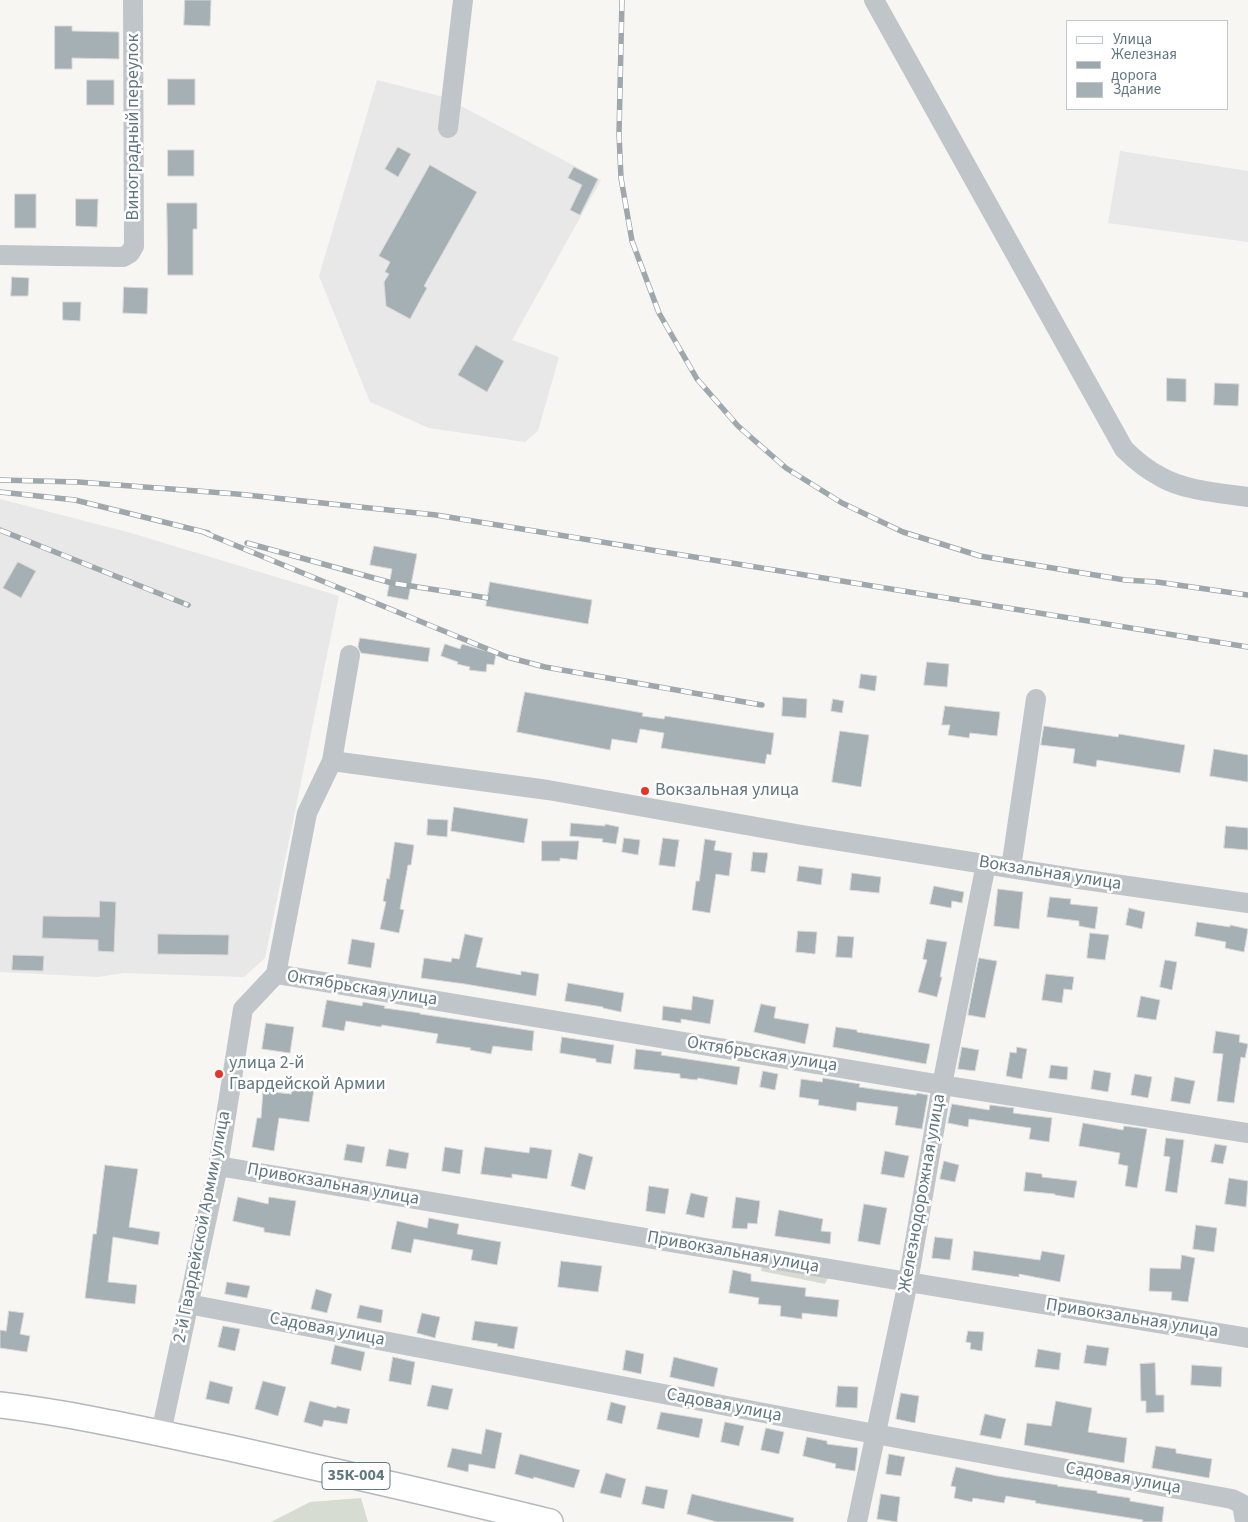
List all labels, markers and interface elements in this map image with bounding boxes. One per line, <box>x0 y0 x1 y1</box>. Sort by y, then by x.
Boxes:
legend <box>1066 20 1228 110</box>
text: Улица <box>1113 29 1152 50</box>
street label: Виноградный переулок <box>123 34 145 220</box>
text: Железная дорога <box>1111 44 1177 86</box>
text: Здание <box>1113 79 1161 100</box>
place label: Вокзальная улица <box>655 780 799 802</box>
marker: Вокзальная улица <box>639 785 651 797</box>
street label: Вокзальная улица <box>977 852 1123 896</box>
street label: Октябрьская улица <box>285 966 439 1012</box>
street label: Октябрьская улица <box>685 1032 839 1078</box>
place label: улица 2-й Гвардейской Армии <box>229 1053 386 1096</box>
marker: улица 2-й Гвардейской Армии <box>213 1068 225 1080</box>
street label: Железнодорожная улица <box>895 1092 951 1294</box>
street label: 2-й Гвардейской Армии улица <box>170 1109 236 1345</box>
street label: Привокзальная улица <box>245 1159 421 1211</box>
street label: Привокзальная улица <box>645 1227 821 1279</box>
street label: Привокзальная улица <box>1044 1295 1220 1343</box>
street label: Садовая улица <box>268 1308 386 1352</box>
street label: Садовая улица <box>665 1384 783 1428</box>
street label: Садовая улица <box>1064 1458 1182 1500</box>
road number: 35К-004 <box>322 1462 390 1490</box>

